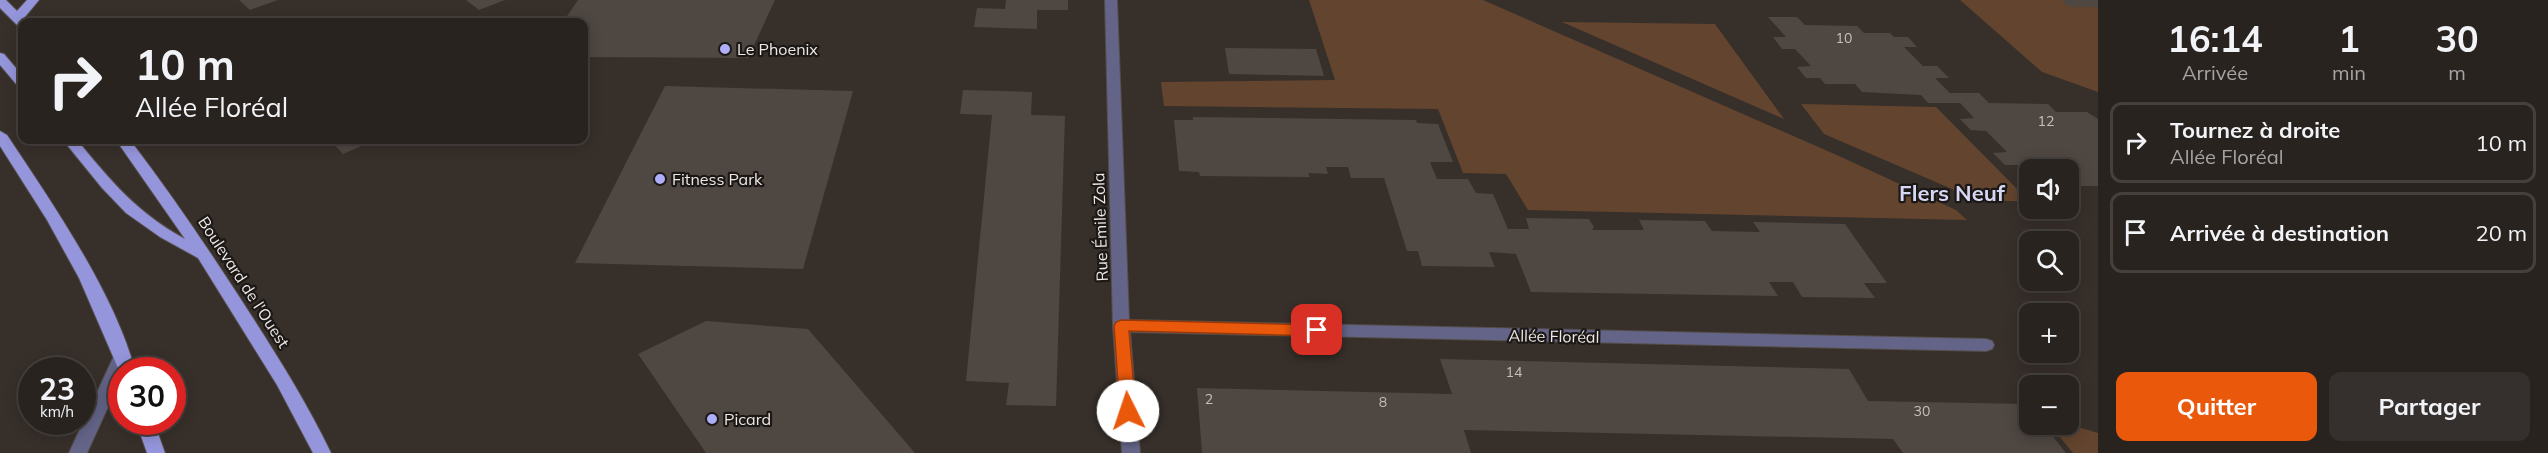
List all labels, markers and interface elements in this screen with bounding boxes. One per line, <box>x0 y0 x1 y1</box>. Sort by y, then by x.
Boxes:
text: 16:14 <box>2167 16 2263 61</box>
text: 1 <box>2338 16 2360 61</box>
text: 30 <box>2435 16 2479 61</box>
house number: 10 <box>1836 29 1852 47</box>
text: 10 m <box>135 38 235 91</box>
place label: Le Phoenix <box>737 39 818 59</box>
icon: right <box>36 42 114 120</box>
marker: Le Phoenix <box>718 42 732 56</box>
text: Arrivée <box>2182 60 2248 85</box>
text: min <box>2332 60 2366 85</box>
text: m <box>2448 60 2466 85</box>
text: Allée Floréal <box>135 90 288 124</box>
house number: 12 <box>2038 112 2054 130</box>
text: Tournez à droite <box>2170 116 2340 144</box>
icon: right <box>2119 126 2152 159</box>
text: 10 m <box>2476 129 2527 157</box>
text: Allée Floréal <box>2170 144 2283 169</box>
map controls <box>2019 159 2079 435</box>
button: sound <box>2019 159 2079 219</box>
place label: Fitness Park <box>672 169 763 189</box>
marker: Fitness Park <box>653 172 667 186</box>
street label: Rue Émile Zola <box>1088 172 1112 282</box>
district label: Flers Neuf <box>1899 179 2006 207</box>
street label: Boulevard de l'Ouest <box>194 213 294 352</box>
icon: arrive <box>2119 216 2152 249</box>
text: Arrivée à destination <box>2170 219 2389 247</box>
text: 20 m <box>2476 219 2527 247</box>
button: search <box>2019 231 2079 291</box>
button: + <box>2019 303 2079 363</box>
pin <box>1291 304 1342 355</box>
icon: arrive <box>1300 313 1333 346</box>
street label: Allée Floréal <box>1508 325 1600 347</box>
speed limit sign: 30 <box>108 357 186 435</box>
house number: 14 <box>1506 363 1523 381</box>
text: 23 <box>39 370 75 408</box>
button: Quitter <box>2116 372 2317 441</box>
button: Partager <box>2329 372 2530 441</box>
button: − <box>2019 375 2079 435</box>
position arrow <box>1096 379 1160 443</box>
house number: 2 <box>1205 390 1213 408</box>
house number: 8 <box>1379 393 1387 411</box>
text: km/h <box>40 402 74 421</box>
house number: 30 <box>1914 402 1930 420</box>
place label: Picard <box>724 409 771 429</box>
marker: Picard <box>705 412 719 426</box>

